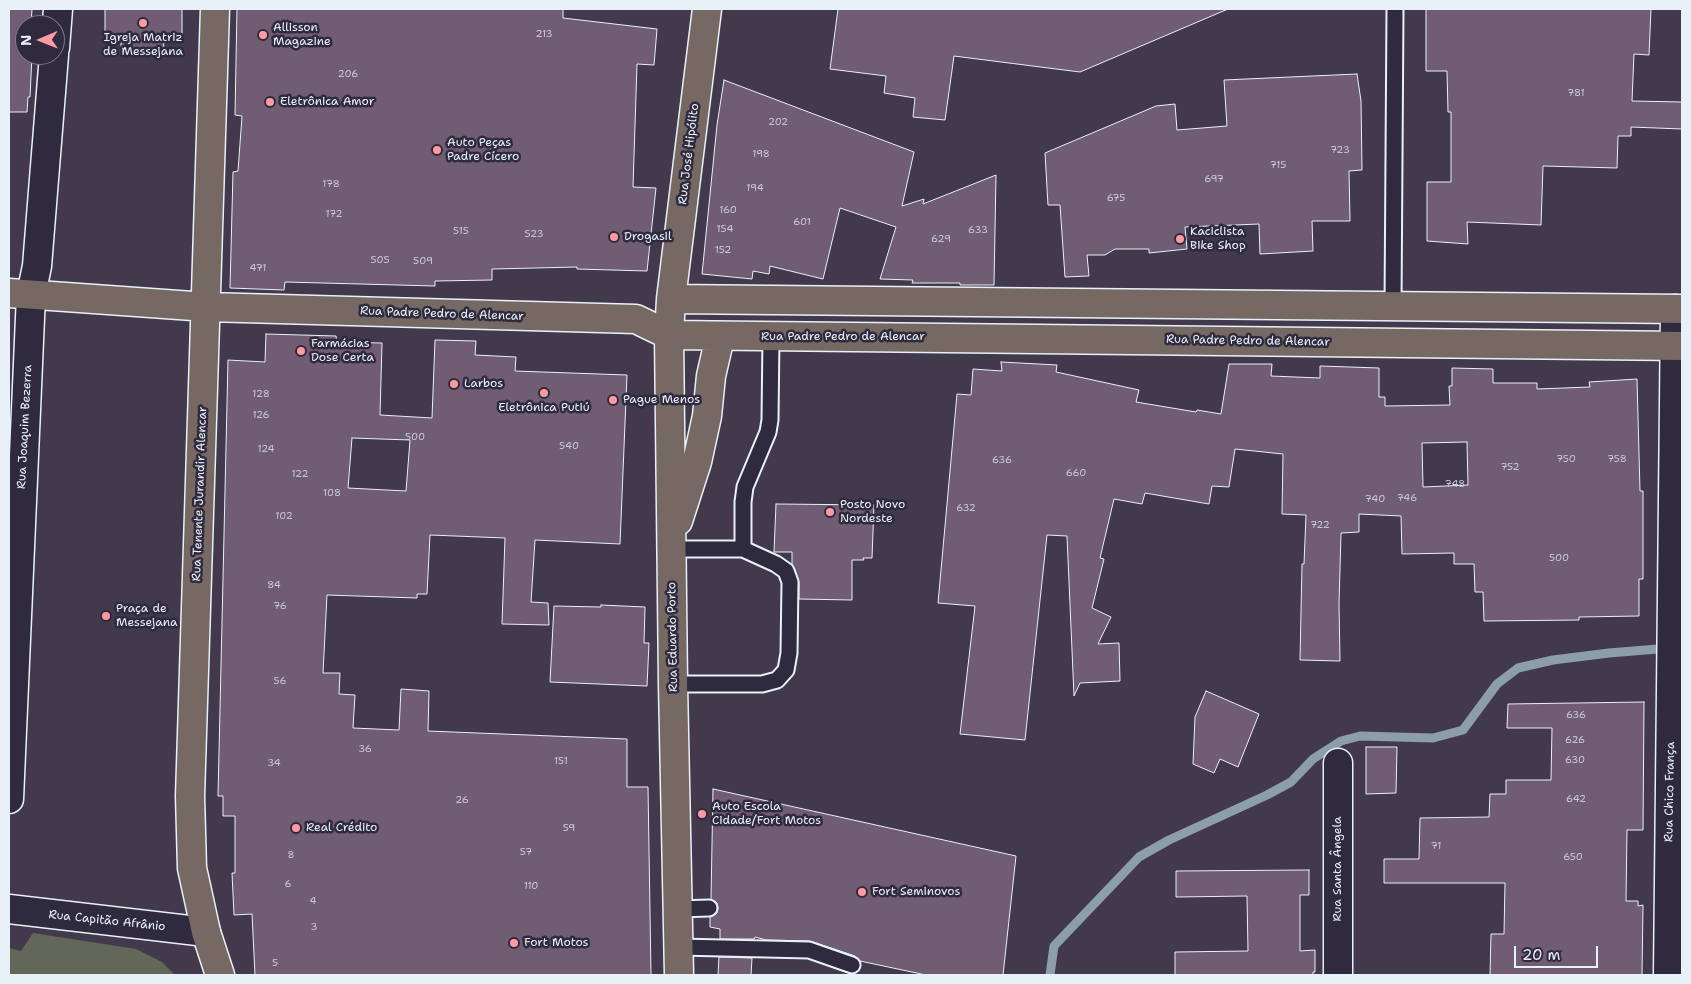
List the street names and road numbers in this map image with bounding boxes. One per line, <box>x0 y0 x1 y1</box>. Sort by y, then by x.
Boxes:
street label: Rua José Hipólito <box>676 102 702 206</box>
street label: Rua Padre Pedro de Alencar <box>360 304 524 324</box>
street label: Rua Padre Pedro de Alencar <box>761 330 925 344</box>
street label: Rua Padre Pedro de Alencar <box>1166 332 1330 350</box>
street label: Rua Joaquim Bezerra <box>15 365 35 489</box>
street label: Rua Tenente Jurandir Alencar <box>190 406 210 582</box>
street label: Rua Eduardo Porto <box>665 582 681 692</box>
street label: Rua Chico França <box>1662 742 1678 842</box>
street label: Rua Santa Ângela <box>1331 817 1345 921</box>
street label: Rua Capitão Afrânio <box>48 908 166 934</box>

